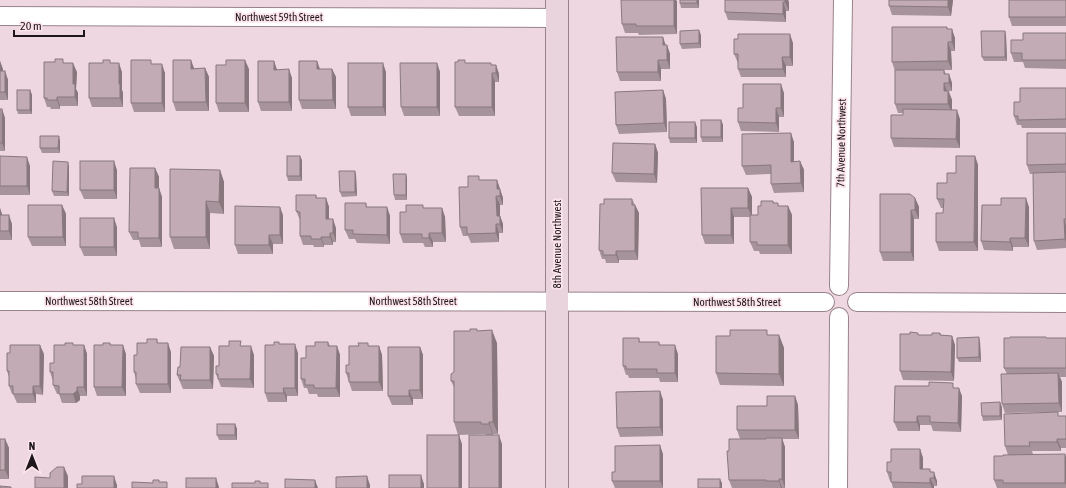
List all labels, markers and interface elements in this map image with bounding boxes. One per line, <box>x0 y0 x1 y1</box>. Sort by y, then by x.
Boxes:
street label: Northwest 59th Street <box>235 11 323 23</box>
scale bar <box>14 12 84 38</box>
text: 20 m <box>20 19 42 33</box>
street label: 7th Avenue Northwest <box>834 98 848 188</box>
street label: 8th Avenue Northwest <box>551 200 563 288</box>
street label: Northwest 58th Street <box>45 295 133 307</box>
street label: Northwest 58th Street <box>369 295 457 307</box>
street label: Northwest 58th Street <box>693 296 781 308</box>
north arrow <box>12 436 52 476</box>
text: N <box>29 440 35 452</box>

